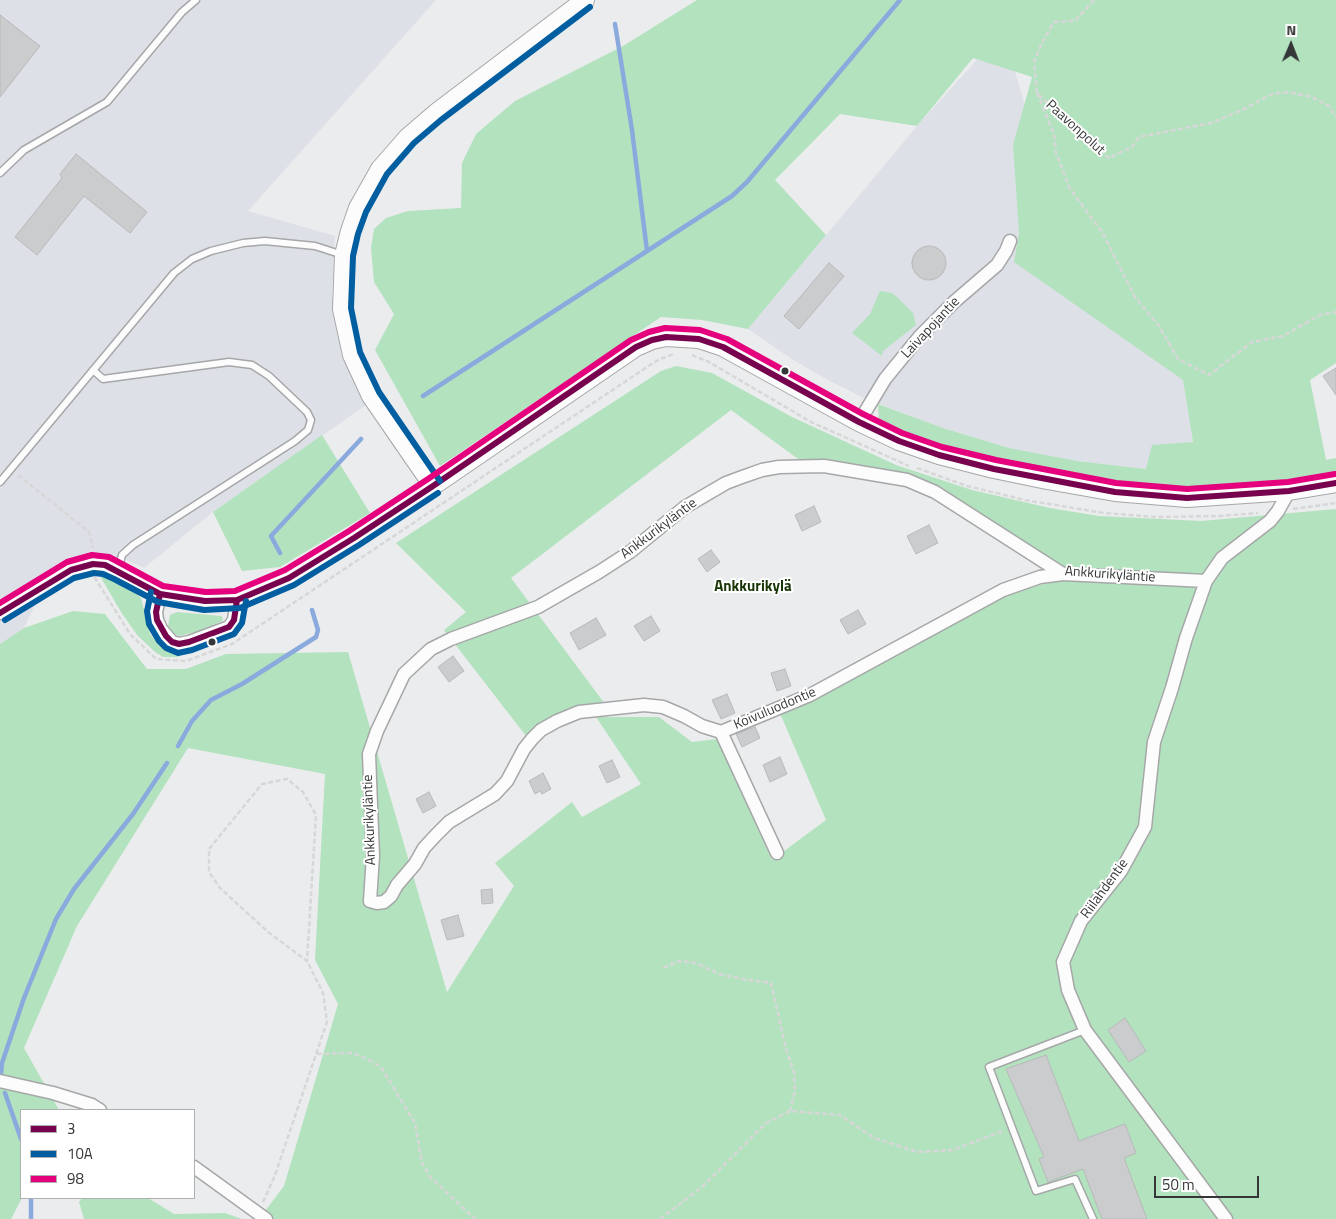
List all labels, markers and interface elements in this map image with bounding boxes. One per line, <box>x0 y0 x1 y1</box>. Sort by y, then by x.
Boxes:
text: N <box>1286 19 1296 40</box>
north arrow <box>1266 20 1316 70</box>
street label: Paavonpolut <box>1042 97 1108 159</box>
street label: Laivapojantie <box>898 294 964 362</box>
unlabelled marker <box>780 366 790 376</box>
street label: Ankkurikyläntie <box>618 495 700 563</box>
street label: Ankkurikyläntie <box>1064 563 1156 587</box>
district label: Ankkurikylä <box>714 578 792 596</box>
unlabelled marker <box>207 637 217 647</box>
street label: Koivuluodontie <box>731 684 819 734</box>
street label: Ankkurikyläntie <box>360 774 380 866</box>
street label: Riilahdentie <box>1078 856 1132 922</box>
legend <box>20 1109 195 1199</box>
text: 3 <box>67 1117 75 1140</box>
text: 10A <box>67 1142 93 1165</box>
scale bar <box>1156 1166 1261 1198</box>
text: 98 <box>67 1167 84 1190</box>
text: 50 m <box>1162 1173 1195 1196</box>

